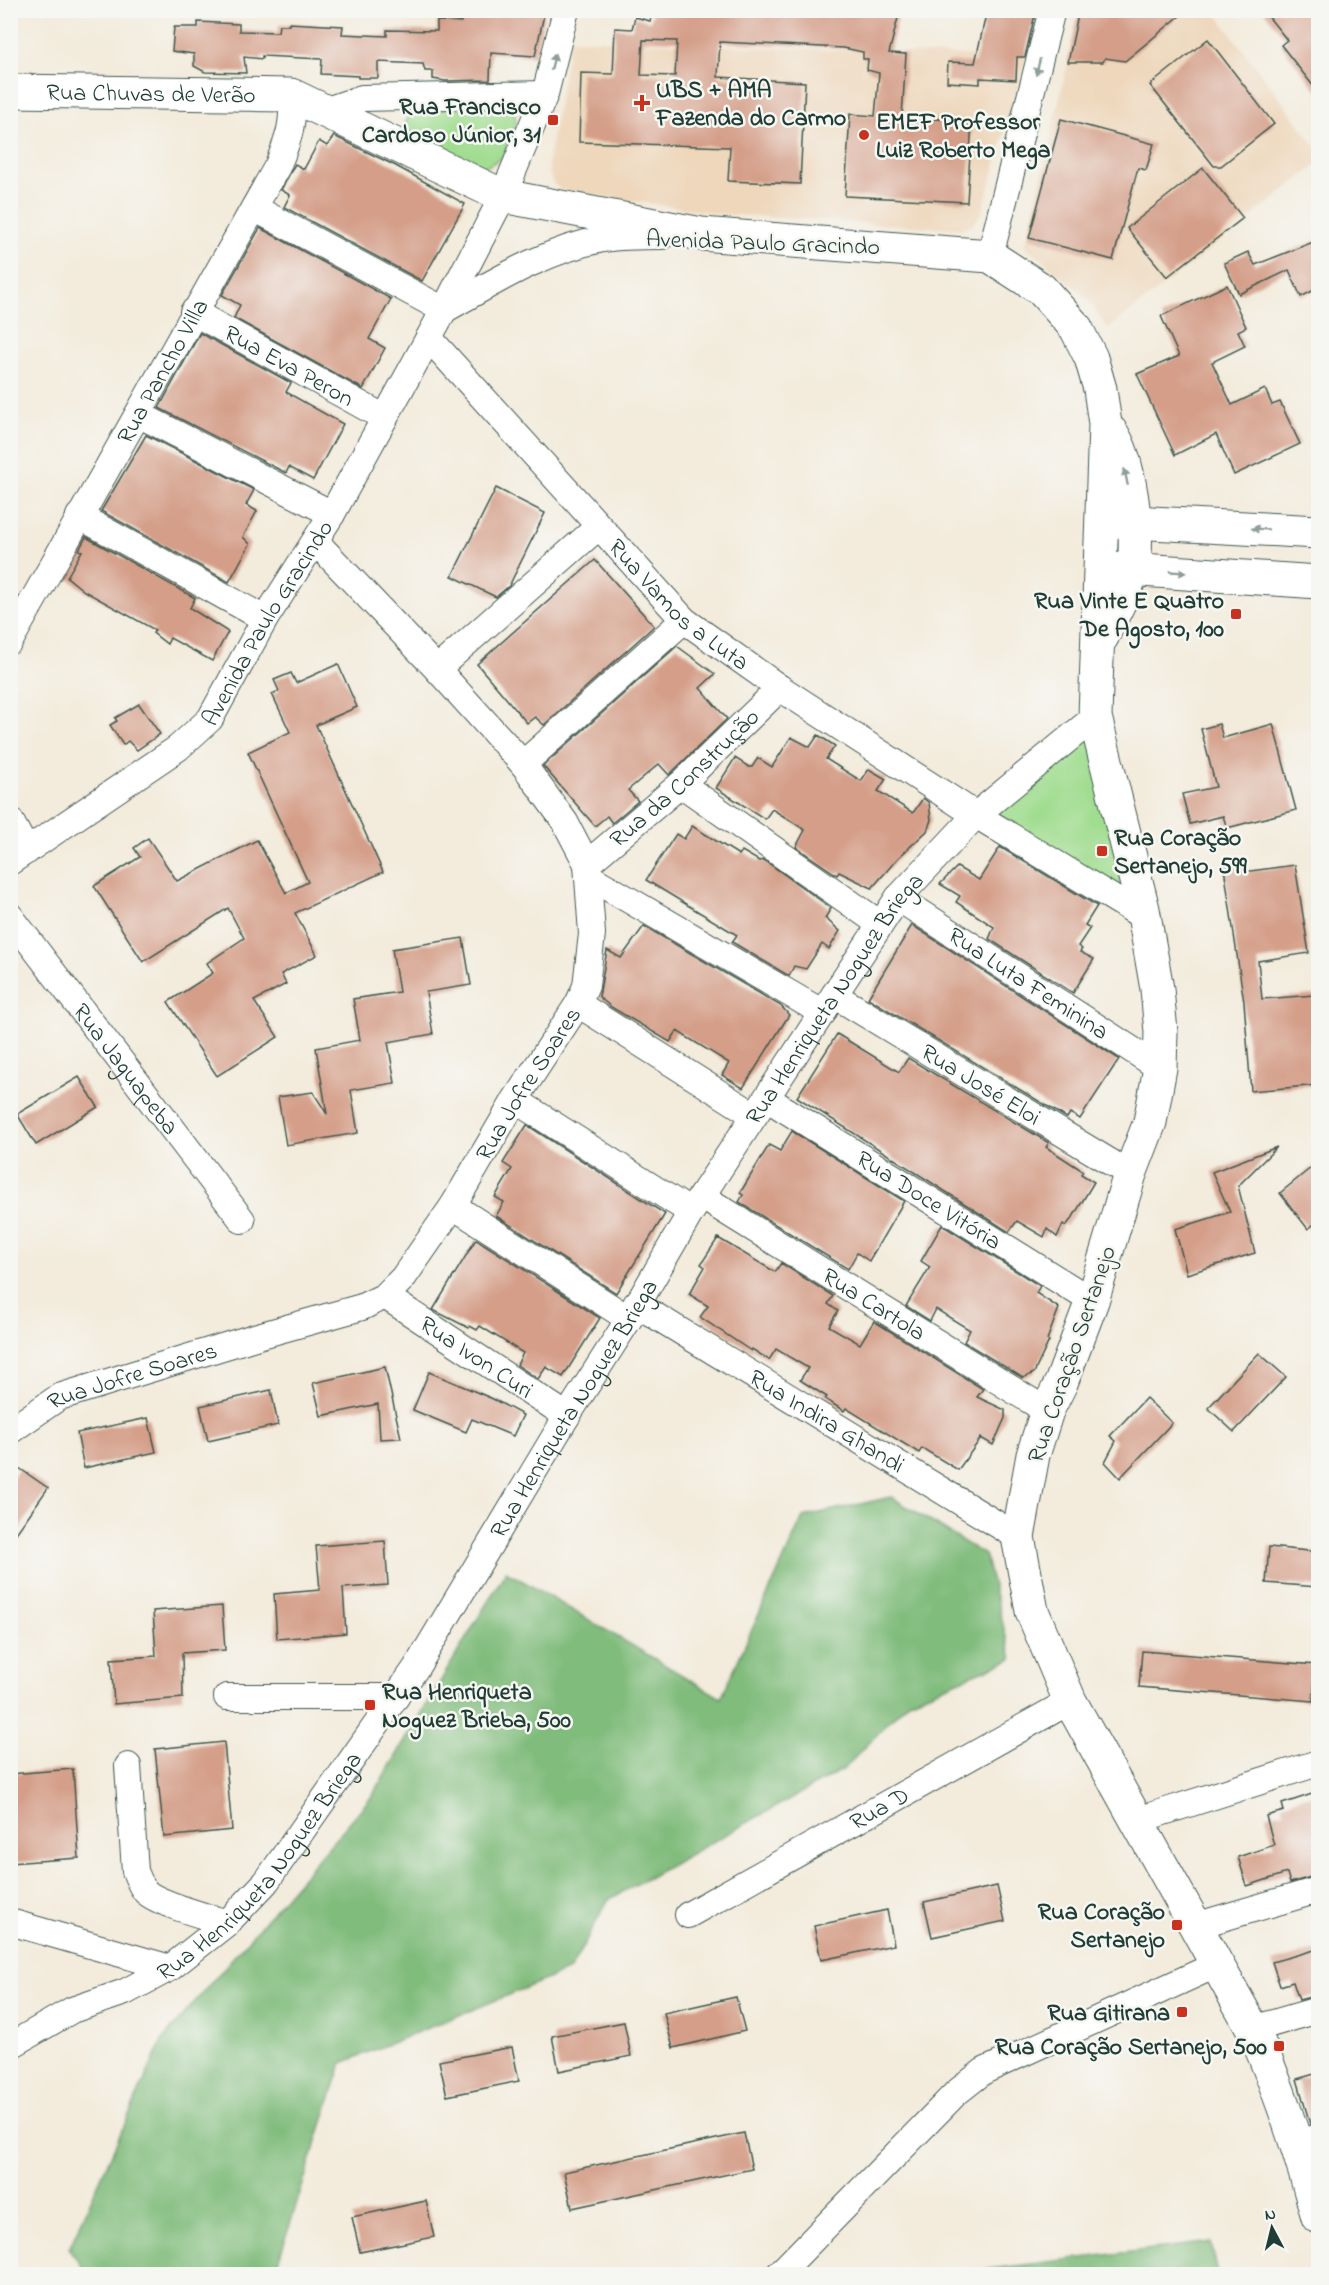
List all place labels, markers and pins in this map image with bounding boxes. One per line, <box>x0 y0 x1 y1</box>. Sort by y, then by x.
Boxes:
place label: UBS + AMA Fazenda do Carmo <box>655 74 846 137</box>
place label: Rua Francisco Cardoso Júnior, 31 <box>362 91 541 154</box>
marker: UBS + AMA Fazenda do Carmo <box>633 94 651 112</box>
place label: EMEF Professor Luiz Roberto Mega <box>876 106 1050 170</box>
marker: Rua Francisco Cardoso Júnior, 31 <box>546 113 560 127</box>
marker: EMEF Professor Luiz Roberto Mega <box>857 128 871 142</box>
place label: Rua Vinte E Quatro De Agosto, 100 <box>1034 585 1225 649</box>
marker: Rua Vinte E Quatro De Agosto, 100 <box>1229 607 1243 621</box>
place label: Rua Coração Sertanejo, 599 <box>1114 822 1248 885</box>
marker: Rua Coração Sertanejo, 599 <box>1095 844 1109 858</box>
place label: Rua Henriqueta Noguez Brieba, 500 <box>382 1676 571 1740</box>
marker: Rua Henriqueta Noguez Brieba, 500 <box>363 1698 377 1712</box>
place label: Rua Coração Sertanejo <box>1038 1896 1165 1959</box>
marker: Rua Coração Sertanejo <box>1170 1918 1184 1932</box>
place label: Rua Gitirana <box>1047 1997 1170 2032</box>
marker: Rua Gitirana <box>1175 2005 1189 2019</box>
place label: Rua Coração Sertanejo, 500 <box>995 2031 1268 2066</box>
marker: Rua Coração Sertanejo, 500 <box>1272 2039 1286 2053</box>

